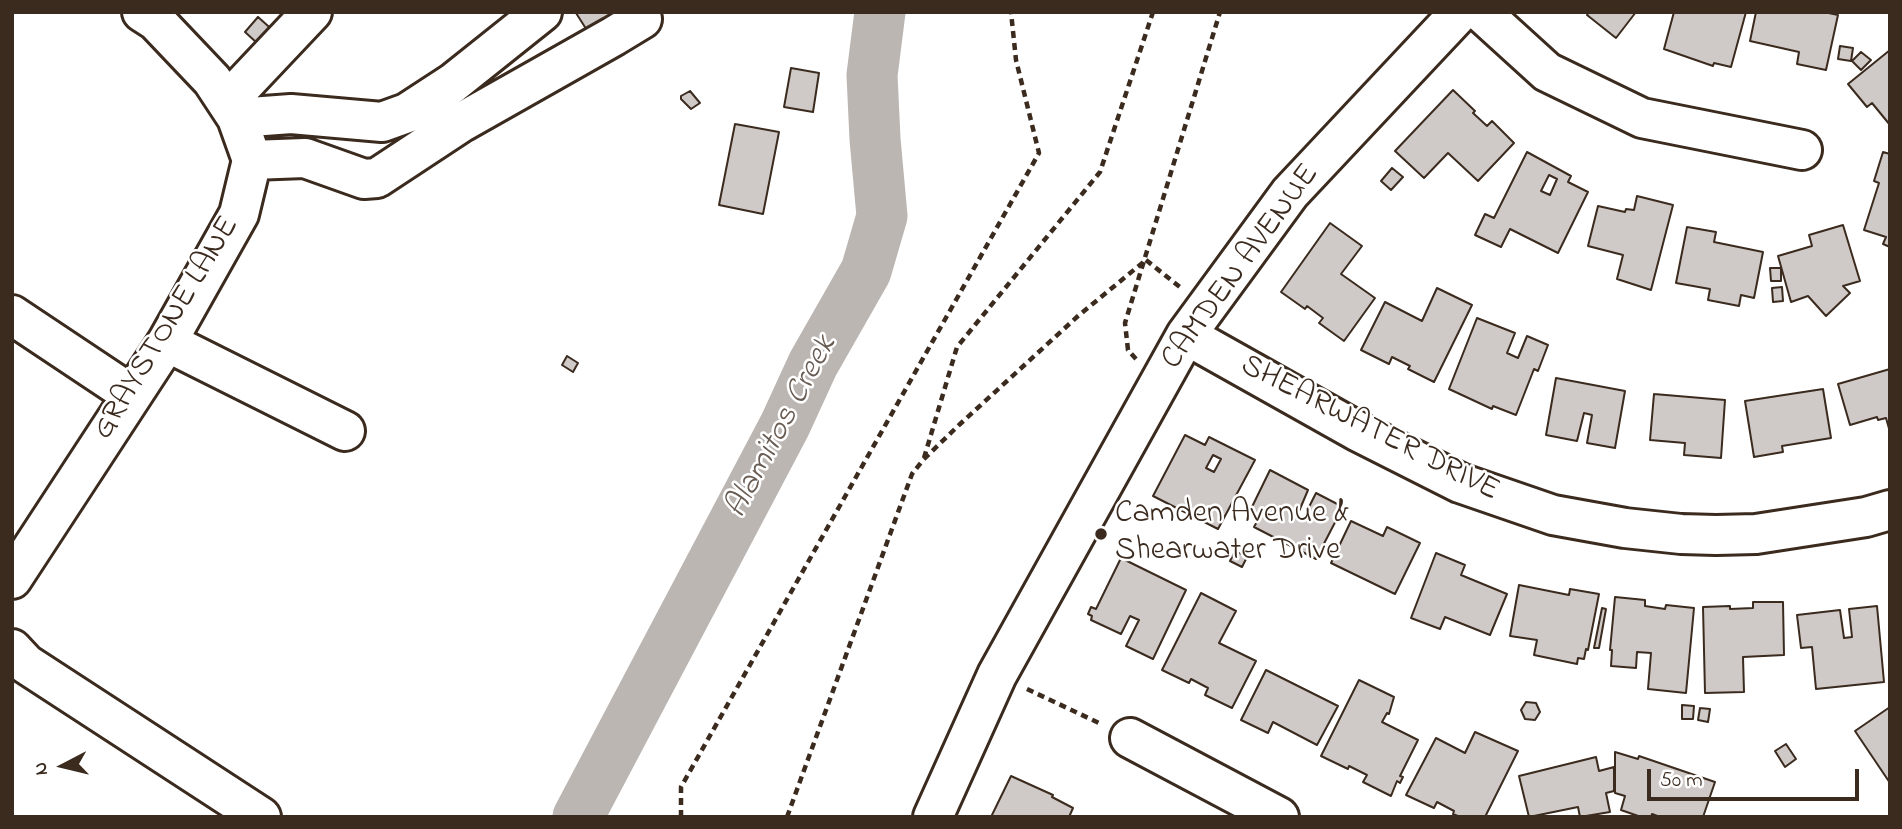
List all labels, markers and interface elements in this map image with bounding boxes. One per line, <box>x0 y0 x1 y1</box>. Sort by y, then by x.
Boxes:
street label: CAMDEN AVENUE <box>1155 158 1329 378</box>
street label: GRAYSTONE LANE <box>86 210 250 448</box>
water label: Alamitos Creek <box>718 330 848 526</box>
street label: SHEARWATER DRIVE <box>1233 348 1505 512</box>
place label: Camden Avenue & Shearwater Drive <box>1115 497 1349 572</box>
marker: Camden Avenue & Shearwater Drive <box>1093 526 1109 542</box>
north arrow <box>28 731 98 801</box>
scale bar <box>1650 756 1862 800</box>
text: N <box>27 761 56 777</box>
text: 50 m <box>1660 766 1703 796</box>

